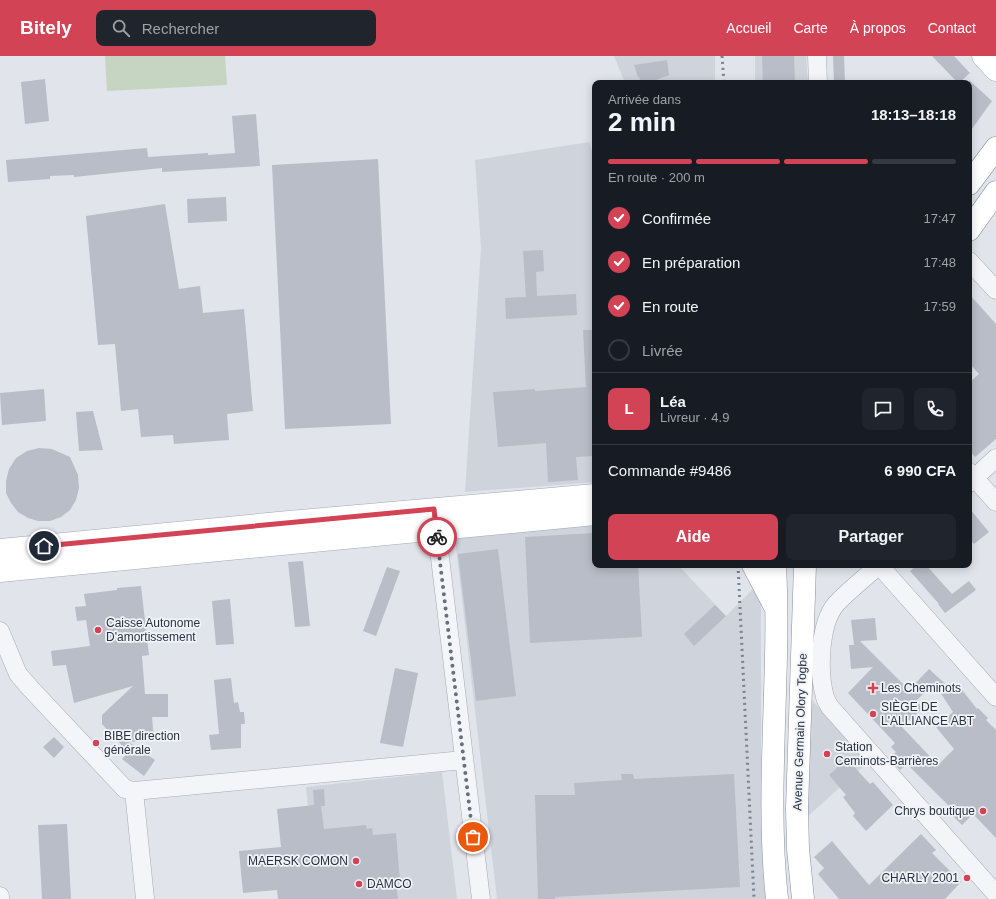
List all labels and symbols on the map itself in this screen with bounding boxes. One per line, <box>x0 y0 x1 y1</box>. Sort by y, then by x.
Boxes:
courier <box>417 517 457 557</box>
pin <box>27 529 61 563</box>
place label: Caisse Autonome D'amortissement <box>106 616 200 644</box>
marker: Caisse Autonome D'amortissement <box>93 625 103 635</box>
street label: Avenue Germain Olory Togbe <box>790 653 810 811</box>
place label: Les Cheminots <box>881 681 961 695</box>
marker: Les Cheminots <box>868 683 878 693</box>
place label: SIÈGE DE L'ALLIANCE ABT <box>881 699 975 728</box>
marker: SIÈGE DE L'ALLIANCE ABT <box>868 709 878 719</box>
place label: BIBE direction générale <box>104 729 180 757</box>
marker: BIBE direction générale <box>91 738 101 748</box>
place label: Station Ceminots-Barrières <box>835 740 938 768</box>
marker: Station Ceminots-Barrières <box>822 749 832 759</box>
place label: Chrys boutique <box>894 804 975 818</box>
marker: Chrys boutique <box>978 806 988 816</box>
pin <box>456 820 490 854</box>
place label: MAERSK COMON <box>248 854 348 868</box>
marker: MAERSK COMON <box>351 856 361 866</box>
place label: CHARLY 2001 <box>881 871 959 885</box>
marker: CHARLY 2001 <box>962 873 972 883</box>
place label: DAMCO <box>367 877 412 891</box>
marker: DAMCO <box>354 879 364 889</box>

